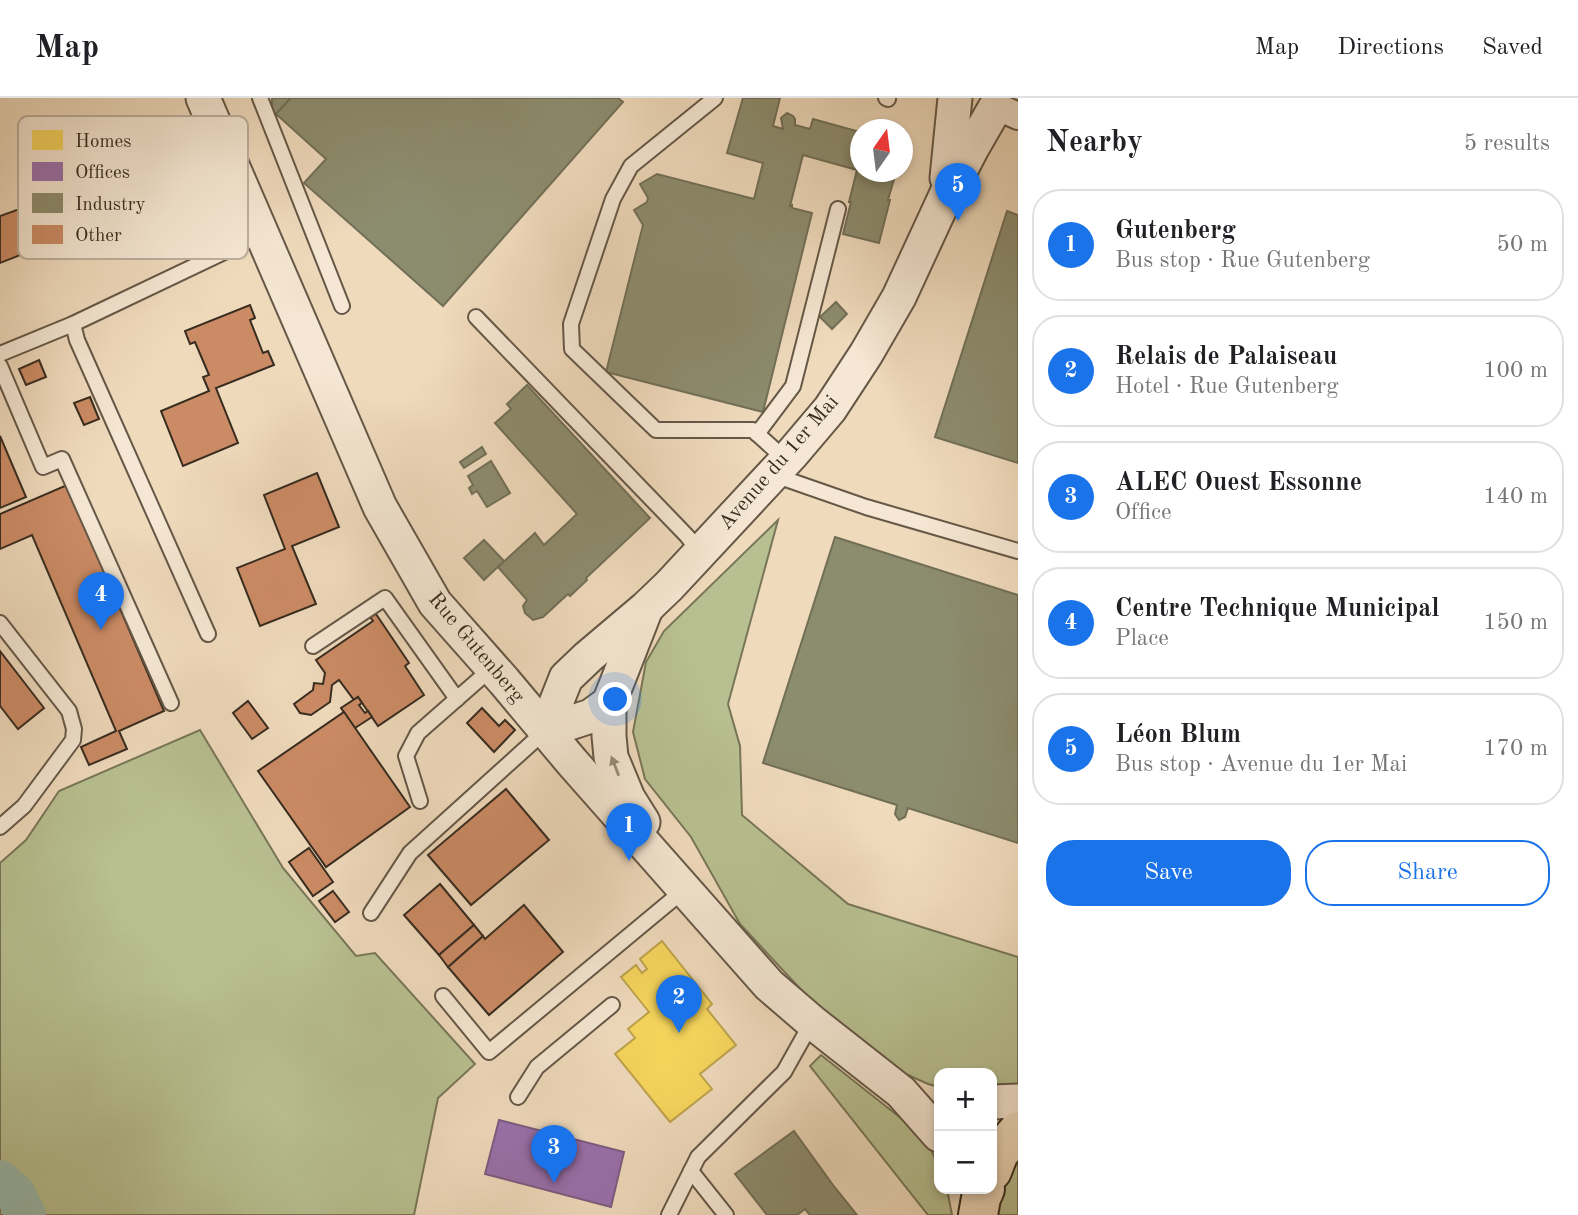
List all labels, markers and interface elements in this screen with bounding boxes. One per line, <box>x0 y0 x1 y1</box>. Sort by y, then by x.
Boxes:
text: Map <box>35 32 99 65</box>
text: Map <box>1255 36 1299 60</box>
text: Directions <box>1337 36 1444 60</box>
text: Saved <box>1482 36 1543 60</box>
legend <box>18 116 248 259</box>
north arrow <box>850 119 913 182</box>
text: Nearby <box>1046 128 1143 158</box>
text: 5 results <box>1464 132 1550 155</box>
text: Homes <box>75 133 131 152</box>
pin: 5 <box>935 163 981 221</box>
text: Offices <box>75 164 130 183</box>
text: Industry <box>75 196 146 215</box>
text: Gutenberg <box>1115 218 1236 244</box>
text: Other <box>75 227 122 246</box>
text: 1 <box>1064 233 1078 256</box>
text: 50 m <box>1497 233 1548 256</box>
text: Bus stop · Rue Gutenberg <box>1115 249 1370 272</box>
text: Relais de Palaiseau <box>1115 344 1337 370</box>
text: 2 <box>1064 359 1078 382</box>
text: 100 m <box>1483 359 1548 382</box>
text: Hotel · Rue Gutenberg <box>1115 375 1339 398</box>
street label: Avenue du 1er Mai <box>715 392 843 534</box>
text: ALEC Ouest Essonne <box>1115 470 1362 496</box>
text: 3 <box>1064 485 1078 508</box>
text: 140 m <box>1483 485 1548 508</box>
text: Office <box>1115 501 1172 524</box>
pin: 4 <box>78 572 124 630</box>
street label: Rue Gutenberg <box>424 589 528 708</box>
text: Centre Technique Municipal <box>1115 596 1440 622</box>
text: 4 <box>1064 611 1078 634</box>
text: 150 m <box>1483 611 1548 634</box>
text: Place <box>1115 627 1169 650</box>
your location <box>598 682 632 716</box>
text: Léon Blum <box>1115 722 1241 748</box>
text: 5 <box>1064 737 1078 760</box>
text: 170 m <box>1483 737 1548 760</box>
text: Bus stop · Avenue du 1er Mai <box>1115 753 1407 776</box>
one-way arrow <box>610 756 621 777</box>
pin: 1 <box>606 803 652 861</box>
button: Save <box>1046 840 1291 906</box>
button: Share <box>1305 840 1550 906</box>
pin: 2 <box>656 975 702 1033</box>
map controls <box>934 1068 997 1194</box>
button: + <box>934 1068 997 1131</box>
pin: 3 <box>531 1125 577 1183</box>
button: − <box>934 1131 997 1194</box>

